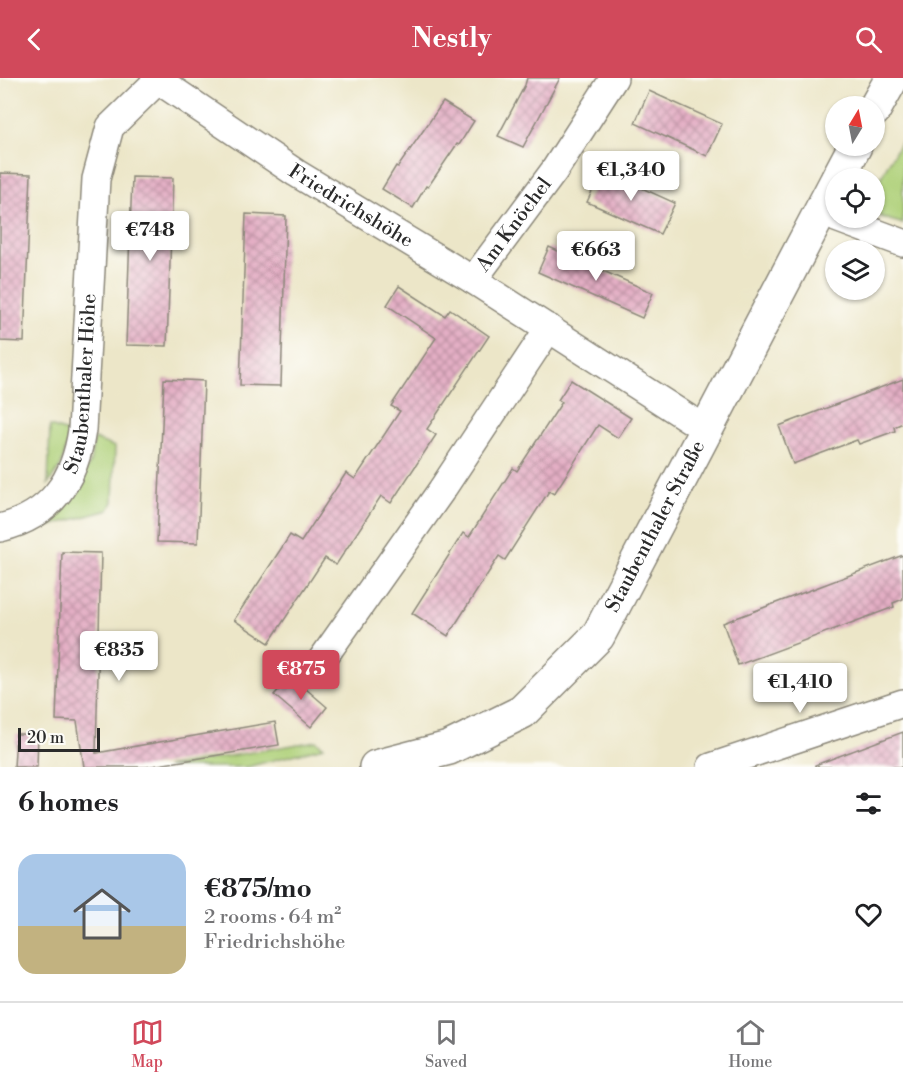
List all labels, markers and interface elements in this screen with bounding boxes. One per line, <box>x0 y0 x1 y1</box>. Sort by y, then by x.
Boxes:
text: Nestly <box>412 22 491 56</box>
icon: back <box>18 23 51 56</box>
icon: search <box>852 23 885 56</box>
north arrow <box>825 96 885 156</box>
map controls <box>825 96 885 300</box>
pin: €1,340 <box>582 151 680 202</box>
text: €1,340 <box>596 158 666 183</box>
street label: Friedrichshöhe <box>283 159 418 253</box>
button: locate <box>825 168 885 228</box>
street label: Am Knöchel <box>470 173 557 277</box>
pin: €748 <box>114 211 186 262</box>
text: €748 <box>125 218 175 243</box>
pin: €663 <box>560 231 632 282</box>
text: €663 <box>571 238 621 263</box>
button: layers <box>825 240 885 300</box>
street label: Staubenthaler Höhe <box>58 293 102 478</box>
street label: Staubenthaler Straße <box>600 436 711 617</box>
pin: €835 <box>83 631 155 682</box>
text: €835 <box>94 638 144 663</box>
pin: €875 <box>265 650 337 701</box>
text: €875 <box>276 657 326 682</box>
pin: €1,410 <box>751 663 849 714</box>
text: €1,410 <box>767 670 833 695</box>
scale bar <box>18 725 100 752</box>
text: 20 m <box>27 728 64 748</box>
text: 6 homes <box>18 787 119 819</box>
icon: filters <box>852 787 885 820</box>
text: €875/mo <box>204 873 312 905</box>
icon: home <box>66 878 138 950</box>
icon: heart <box>852 898 885 931</box>
text: 2 rooms · 64 m² <box>204 905 341 930</box>
text: Friedrichshöhe <box>204 930 345 955</box>
tab: Map <box>131 1016 164 1072</box>
tab: Saved <box>425 1016 467 1072</box>
tab: Home <box>728 1016 772 1072</box>

